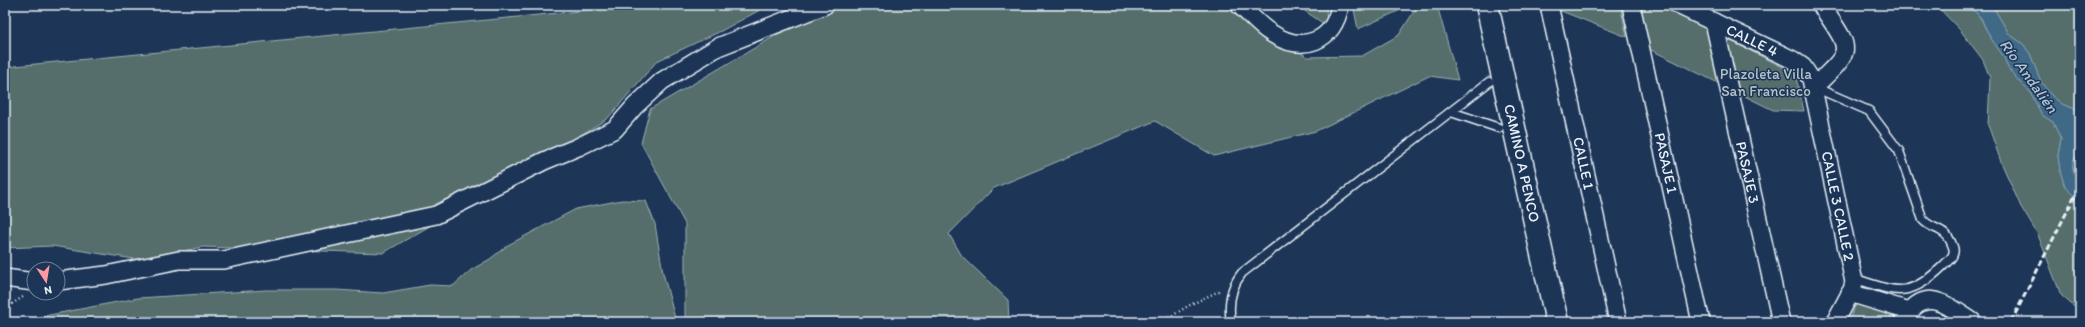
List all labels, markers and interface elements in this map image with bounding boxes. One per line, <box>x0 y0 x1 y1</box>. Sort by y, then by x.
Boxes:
street label: CALLE 4 <box>1723 20 1781 60</box>
water label: Río Andalién <box>1996 35 2062 117</box>
park label: Plazoleta Villa San Francisco <box>1720 65 1812 100</box>
street label: CAMINO A PENCO <box>1500 103 1544 224</box>
street label: PASAJE 1 <box>1650 131 1681 195</box>
street label: CALLE 1 <box>1569 135 1598 191</box>
street label: PASAJE 3 <box>1732 140 1763 205</box>
street label: CALLE 3 CALLE 2 <box>1818 150 1858 263</box>
north arrow <box>26 261 66 301</box>
text: N <box>43 283 53 297</box>

